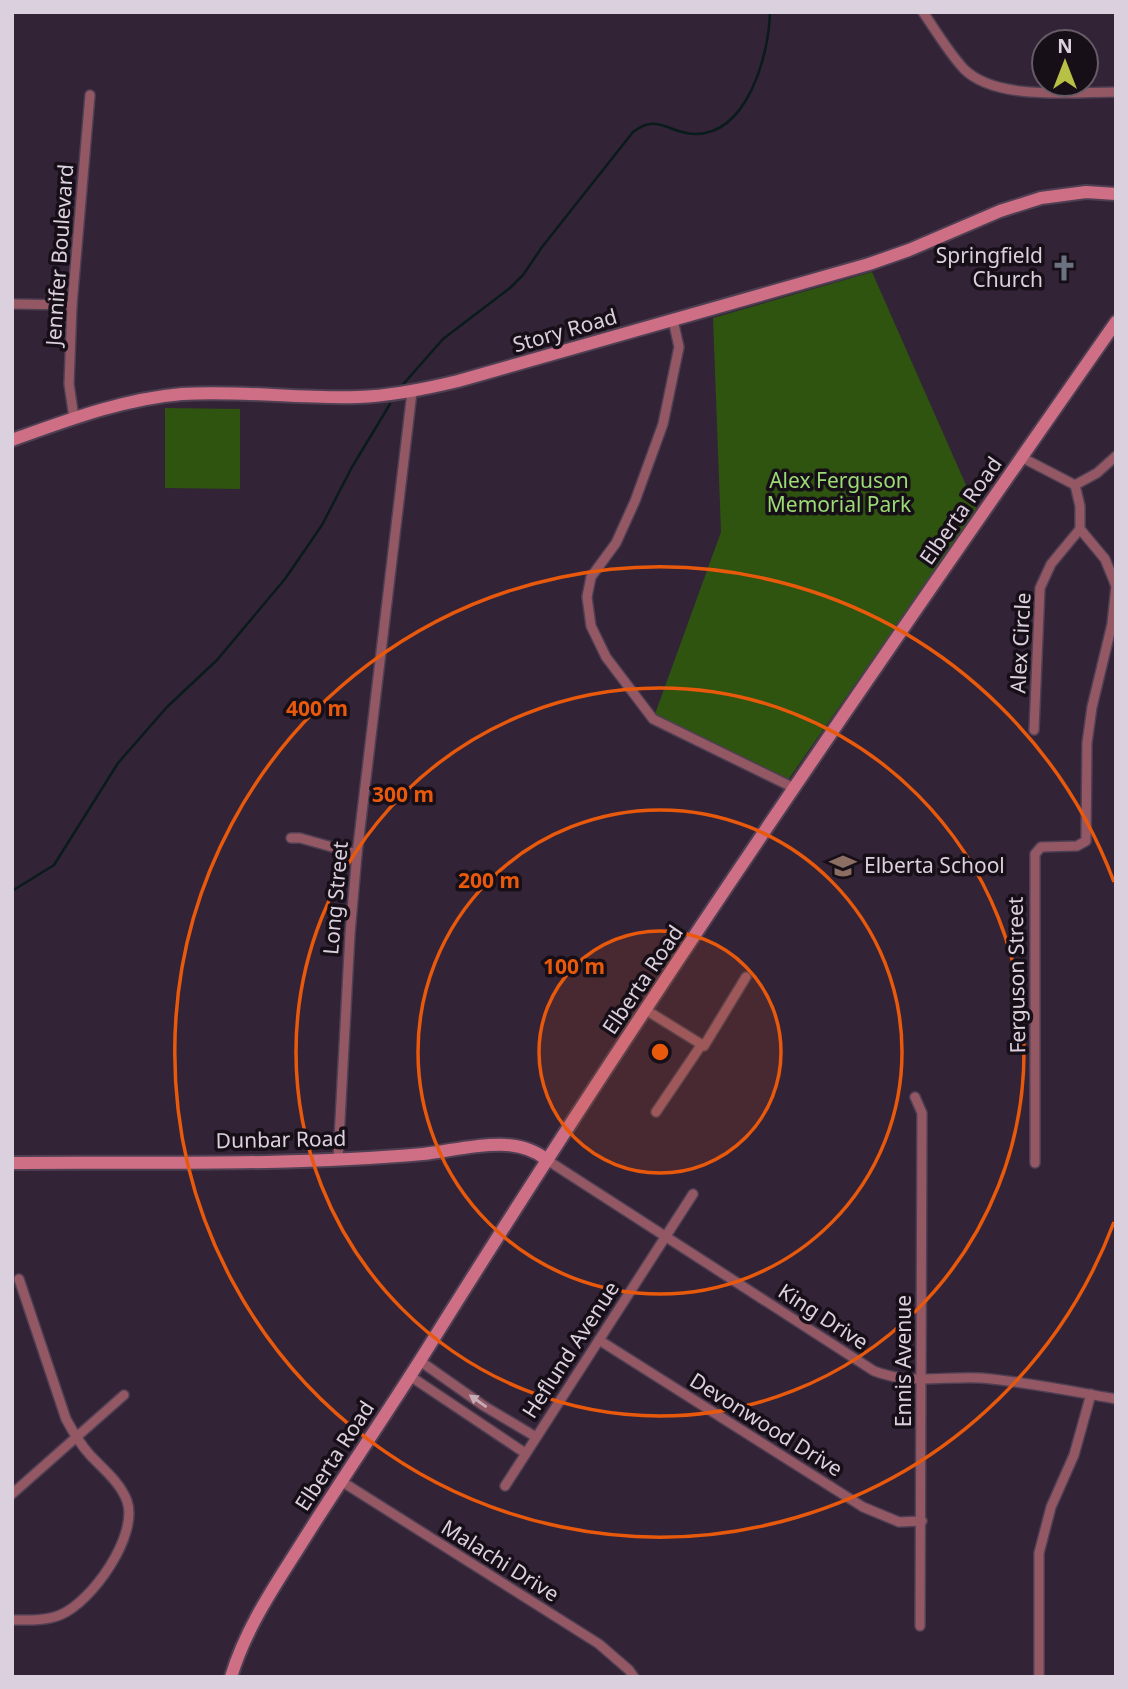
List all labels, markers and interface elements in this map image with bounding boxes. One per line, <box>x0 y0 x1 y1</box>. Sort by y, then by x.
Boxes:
north arrow <box>1030 28 1100 98</box>
text: N <box>1057 33 1073 59</box>
street label: Jennifer Boulevard <box>39 163 79 349</box>
place label: Springfield Church <box>936 241 1043 293</box>
church icon: Springfield Church <box>1049 253 1079 283</box>
street label: Story Road <box>509 302 620 358</box>
street label: Elberta Road <box>913 451 1008 570</box>
park label: Alex Ferguson Memorial Park <box>767 466 912 518</box>
street label: Alex Circle <box>1003 592 1037 694</box>
text: 400 m <box>286 694 348 722</box>
text: 300 m <box>372 780 434 808</box>
street label: Long Street <box>316 840 354 956</box>
school or university icon: Elberta School <box>828 851 858 881</box>
place label: Elberta School <box>864 851 1005 879</box>
text: 200 m <box>458 866 520 894</box>
street label: Ferguson Street <box>1001 896 1031 1054</box>
street label: Elberta Road <box>595 919 689 1039</box>
text: 100 m <box>543 952 605 980</box>
centre of rings <box>648 1040 672 1064</box>
street label: Dunbar Road <box>215 1124 347 1154</box>
street label: Heflund Avenue <box>515 1276 625 1423</box>
street label: King Drive <box>773 1277 874 1356</box>
street label: Ennis Avenue <box>889 1295 917 1427</box>
street label: Devonwood Drive <box>685 1366 848 1482</box>
one-way arrow <box>469 1394 487 1408</box>
street label: Elberta Road <box>288 1395 380 1516</box>
street label: Malachi Drive <box>436 1513 565 1608</box>

